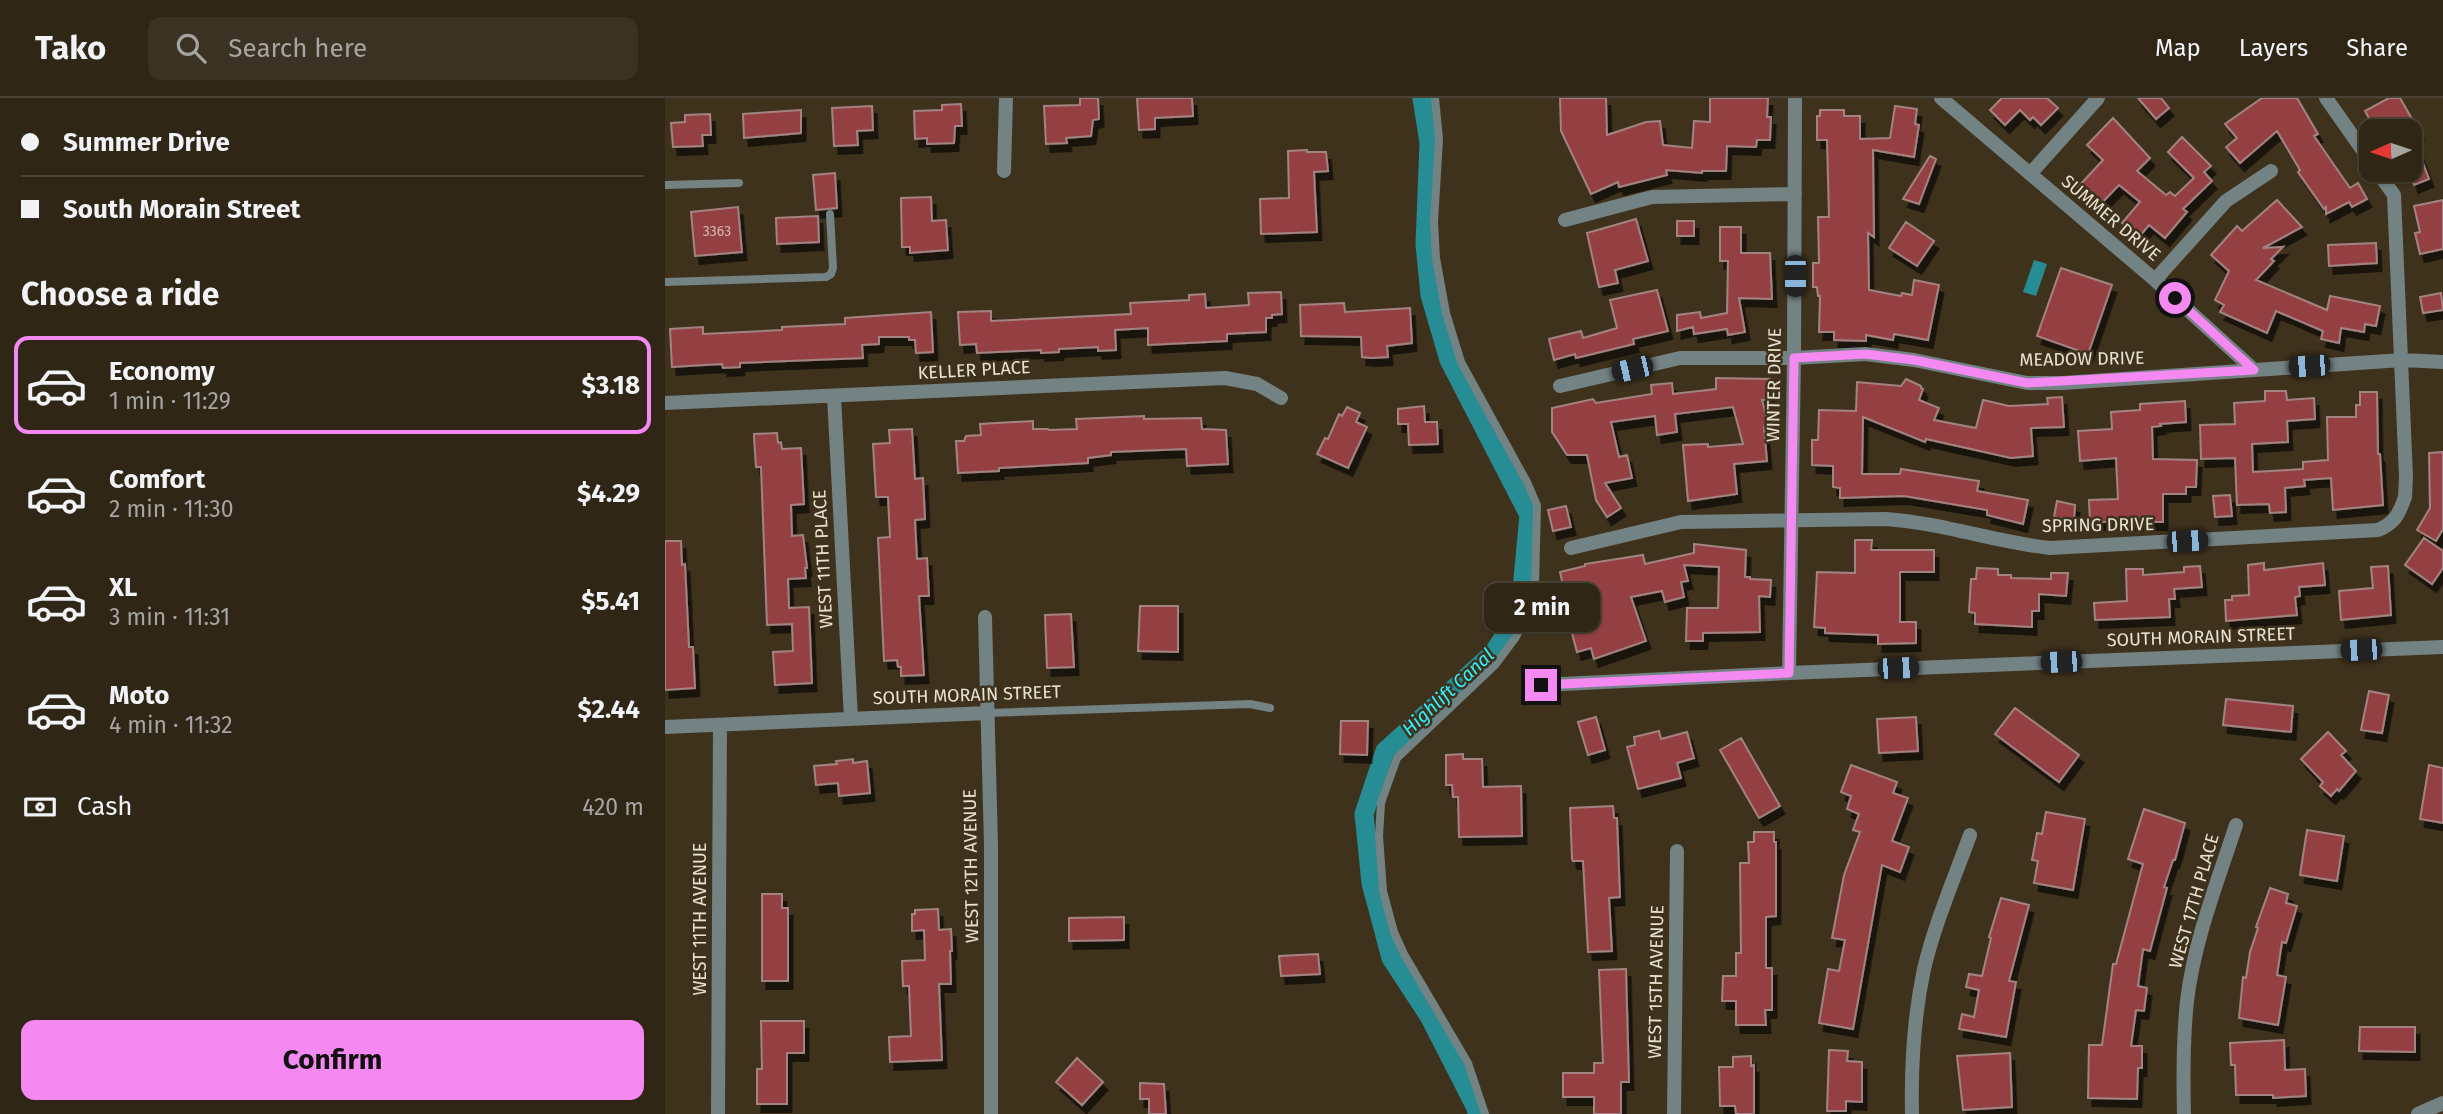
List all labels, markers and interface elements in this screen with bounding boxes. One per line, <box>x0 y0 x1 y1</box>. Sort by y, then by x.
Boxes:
search box <box>148 17 638 80</box>
text: Tako <box>35 28 106 68</box>
icon: search <box>172 29 210 67</box>
text: Search here <box>228 33 367 64</box>
text: Map <box>2155 34 2201 62</box>
text: Layers <box>2239 34 2308 62</box>
text: Share <box>2346 34 2408 62</box>
north arrow <box>2359 119 2422 182</box>
map controls <box>2359 119 2422 182</box>
text: Summer Drive <box>63 127 230 158</box>
street label: SUMMER DRIVE <box>2057 170 2165 266</box>
text: South Morain Street <box>63 194 300 225</box>
house number: 3363 <box>703 223 731 240</box>
car <box>1785 255 1806 297</box>
text: Choose a ride <box>21 275 219 313</box>
route start <box>2159 282 2191 314</box>
street label: WINTER DRIVE <box>1762 328 1786 442</box>
street label: MEADOW DRIVE <box>2019 347 2145 371</box>
icon: car <box>25 354 88 417</box>
car <box>1610 354 1655 384</box>
car <box>2288 354 2331 378</box>
text: Economy <box>109 356 215 387</box>
street label: KELLER PLACE <box>917 356 1031 384</box>
text: $3.18 <box>581 370 640 401</box>
text: 1 min · 11:29 <box>109 387 231 415</box>
icon: car <box>25 462 88 525</box>
text: Comfort <box>109 464 205 495</box>
text: $4.29 <box>577 478 640 509</box>
street label: WEST 11TH PLACE <box>808 489 838 629</box>
text: 2 min · 11:30 <box>109 495 234 523</box>
street label: SPRING DRIVE <box>2042 513 2154 537</box>
car <box>2166 529 2209 553</box>
icon: car <box>25 570 88 633</box>
text: XL <box>109 572 137 603</box>
callout: 2 min <box>1483 584 1599 632</box>
text: $5.41 <box>581 586 640 617</box>
text: 2 min <box>1514 593 1570 621</box>
text: 3 min · 11:31 <box>109 603 230 631</box>
street label: SOUTH MORAIN STREET <box>2106 623 2296 651</box>
car <box>2340 639 2383 661</box>
water label: Highlift Canal <box>1397 644 1499 740</box>
car <box>2040 651 2083 673</box>
car <box>1877 657 1920 679</box>
route end <box>1525 669 1557 701</box>
icon: car <box>25 678 88 741</box>
text: Moto <box>109 680 169 711</box>
street label: SOUTH MORAIN STREET <box>872 681 1062 709</box>
text: $2.44 <box>577 694 640 725</box>
text: 4 min · 11:32 <box>109 711 233 739</box>
icon: cash <box>21 788 59 826</box>
street label: WEST 12TH AVENUE <box>959 789 983 943</box>
text: Cash <box>77 791 133 822</box>
text: 420 m <box>582 793 644 821</box>
street label: WEST 17TH PLACE <box>2164 831 2224 971</box>
street label: WEST 11TH AVENUE <box>689 843 711 996</box>
street label: WEST 15TH AVENUE <box>1644 905 1668 1059</box>
button: Confirm <box>21 1020 644 1100</box>

